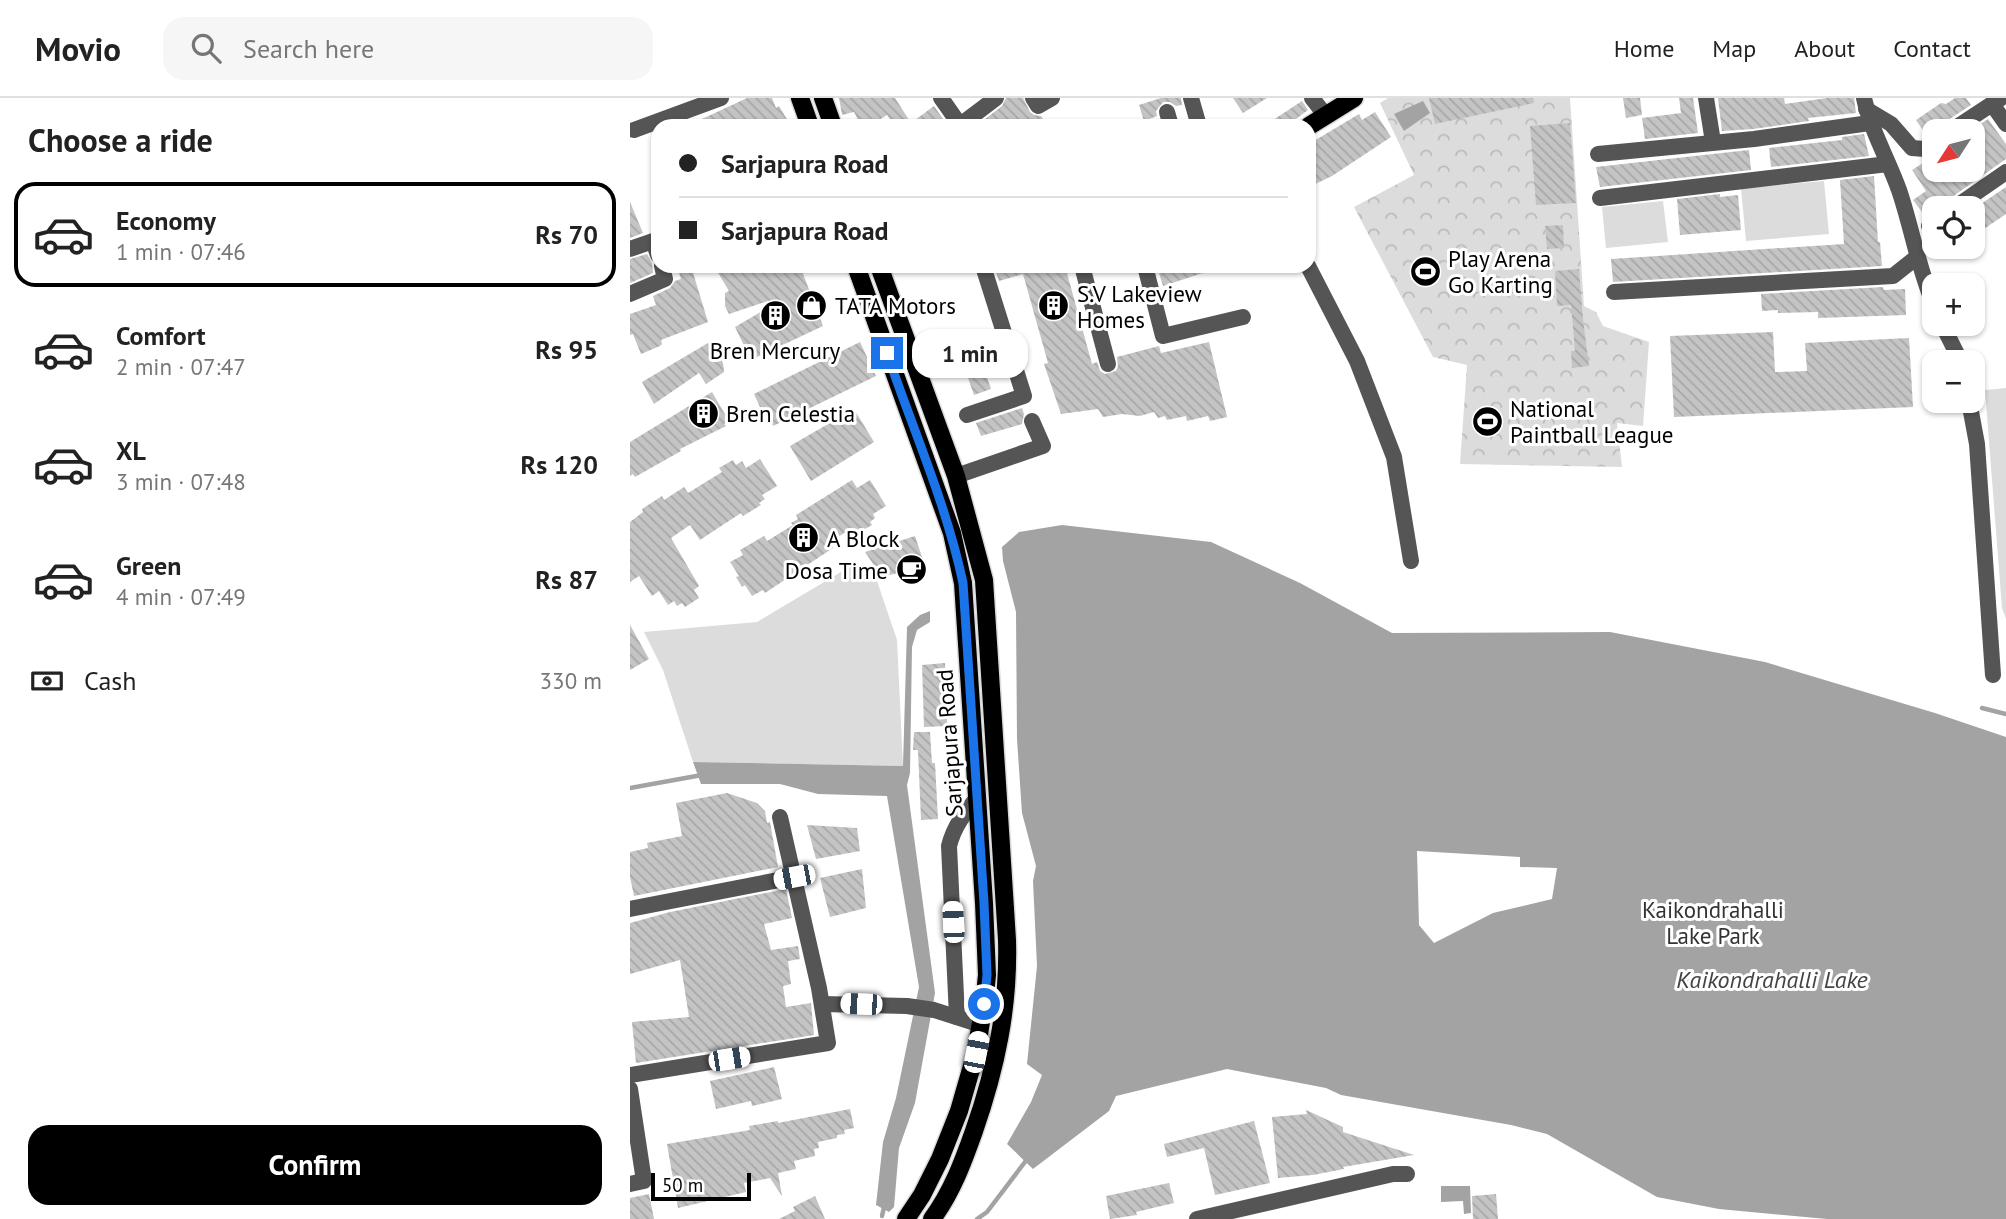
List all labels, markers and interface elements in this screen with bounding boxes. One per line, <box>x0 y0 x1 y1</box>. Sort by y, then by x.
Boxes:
search box <box>163 17 653 80</box>
text: Movio <box>35 27 121 70</box>
icon: search <box>187 29 225 67</box>
text: Search here <box>243 32 374 65</box>
text: Home <box>1614 33 1674 64</box>
text: Map <box>1712 33 1756 64</box>
text: About <box>1794 33 1855 64</box>
text: Contact <box>1893 33 1971 64</box>
text: Choose a ride <box>28 119 213 161</box>
north arrow <box>1922 119 1984 182</box>
map controls <box>1922 119 1985 413</box>
text: Sarjapura Road <box>721 147 889 180</box>
button: locate <box>1922 196 1985 259</box>
icon: car <box>32 203 95 266</box>
text: Economy <box>116 204 216 237</box>
text: Sarjapura Road <box>721 214 889 247</box>
text: Rs 70 <box>535 218 598 251</box>
text: 1 min · 07:46 <box>116 237 246 266</box>
place label: Play Arena Go Karting <box>1448 244 1553 299</box>
sports icon: Play Arena Go Karting <box>1408 254 1442 288</box>
button: + <box>1922 273 1985 336</box>
place label: S.V Lakeview Homes <box>1077 279 1202 334</box>
shop icon: TATA Motors <box>795 288 829 322</box>
building icon: S.V Lakeview Homes <box>1037 289 1071 323</box>
place label: TATA Motors <box>835 291 956 320</box>
building icon: Bren Mercury <box>758 299 792 333</box>
icon: car <box>32 318 95 381</box>
text: Comfort <box>116 319 206 352</box>
callout: 1 min <box>912 328 1027 378</box>
text: Rs 95 <box>535 333 598 366</box>
place label: Bren Mercury <box>710 336 841 365</box>
route end <box>871 337 903 369</box>
text: 1 min <box>942 339 998 368</box>
button: − <box>1922 350 1985 413</box>
text: 2 min · 07:47 <box>116 352 246 381</box>
place label: National Paintball League <box>1510 394 1673 449</box>
building icon: Bren Celestia <box>686 396 720 430</box>
place label: Bren Celestia <box>726 399 855 428</box>
sports icon: National Paintball League <box>1470 404 1504 438</box>
icon: car <box>32 433 95 496</box>
text: XL <box>116 434 146 467</box>
text: Rs 120 <box>521 448 598 481</box>
text: 3 min · 07:48 <box>116 467 246 496</box>
building icon: A Block <box>787 521 821 555</box>
place label: A Block <box>827 524 900 553</box>
icon: car <box>32 548 95 611</box>
text: Green <box>116 549 181 582</box>
cafe icon: Dosa Time <box>894 553 928 587</box>
place label: Dosa Time <box>785 556 888 585</box>
text: Rs 87 <box>535 563 598 596</box>
text: 4 min · 07:49 <box>116 582 246 611</box>
icon: cash <box>28 662 66 700</box>
text: Cash <box>84 664 136 697</box>
text: 330 m <box>540 666 602 695</box>
street label: Sarjapura Road <box>929 668 969 818</box>
car <box>772 863 817 891</box>
park label: Kaikondrahalli Lake Park <box>1642 895 1784 950</box>
car <box>942 900 965 944</box>
water label: Kaikondrahalli Lake <box>1676 964 1868 995</box>
route start <box>968 988 1000 1020</box>
car <box>840 993 883 1015</box>
car <box>962 1029 991 1075</box>
car <box>707 1045 752 1073</box>
button: Confirm <box>28 1125 602 1205</box>
scale bar <box>651 1170 751 1202</box>
text: 50 m <box>662 1173 703 1197</box>

